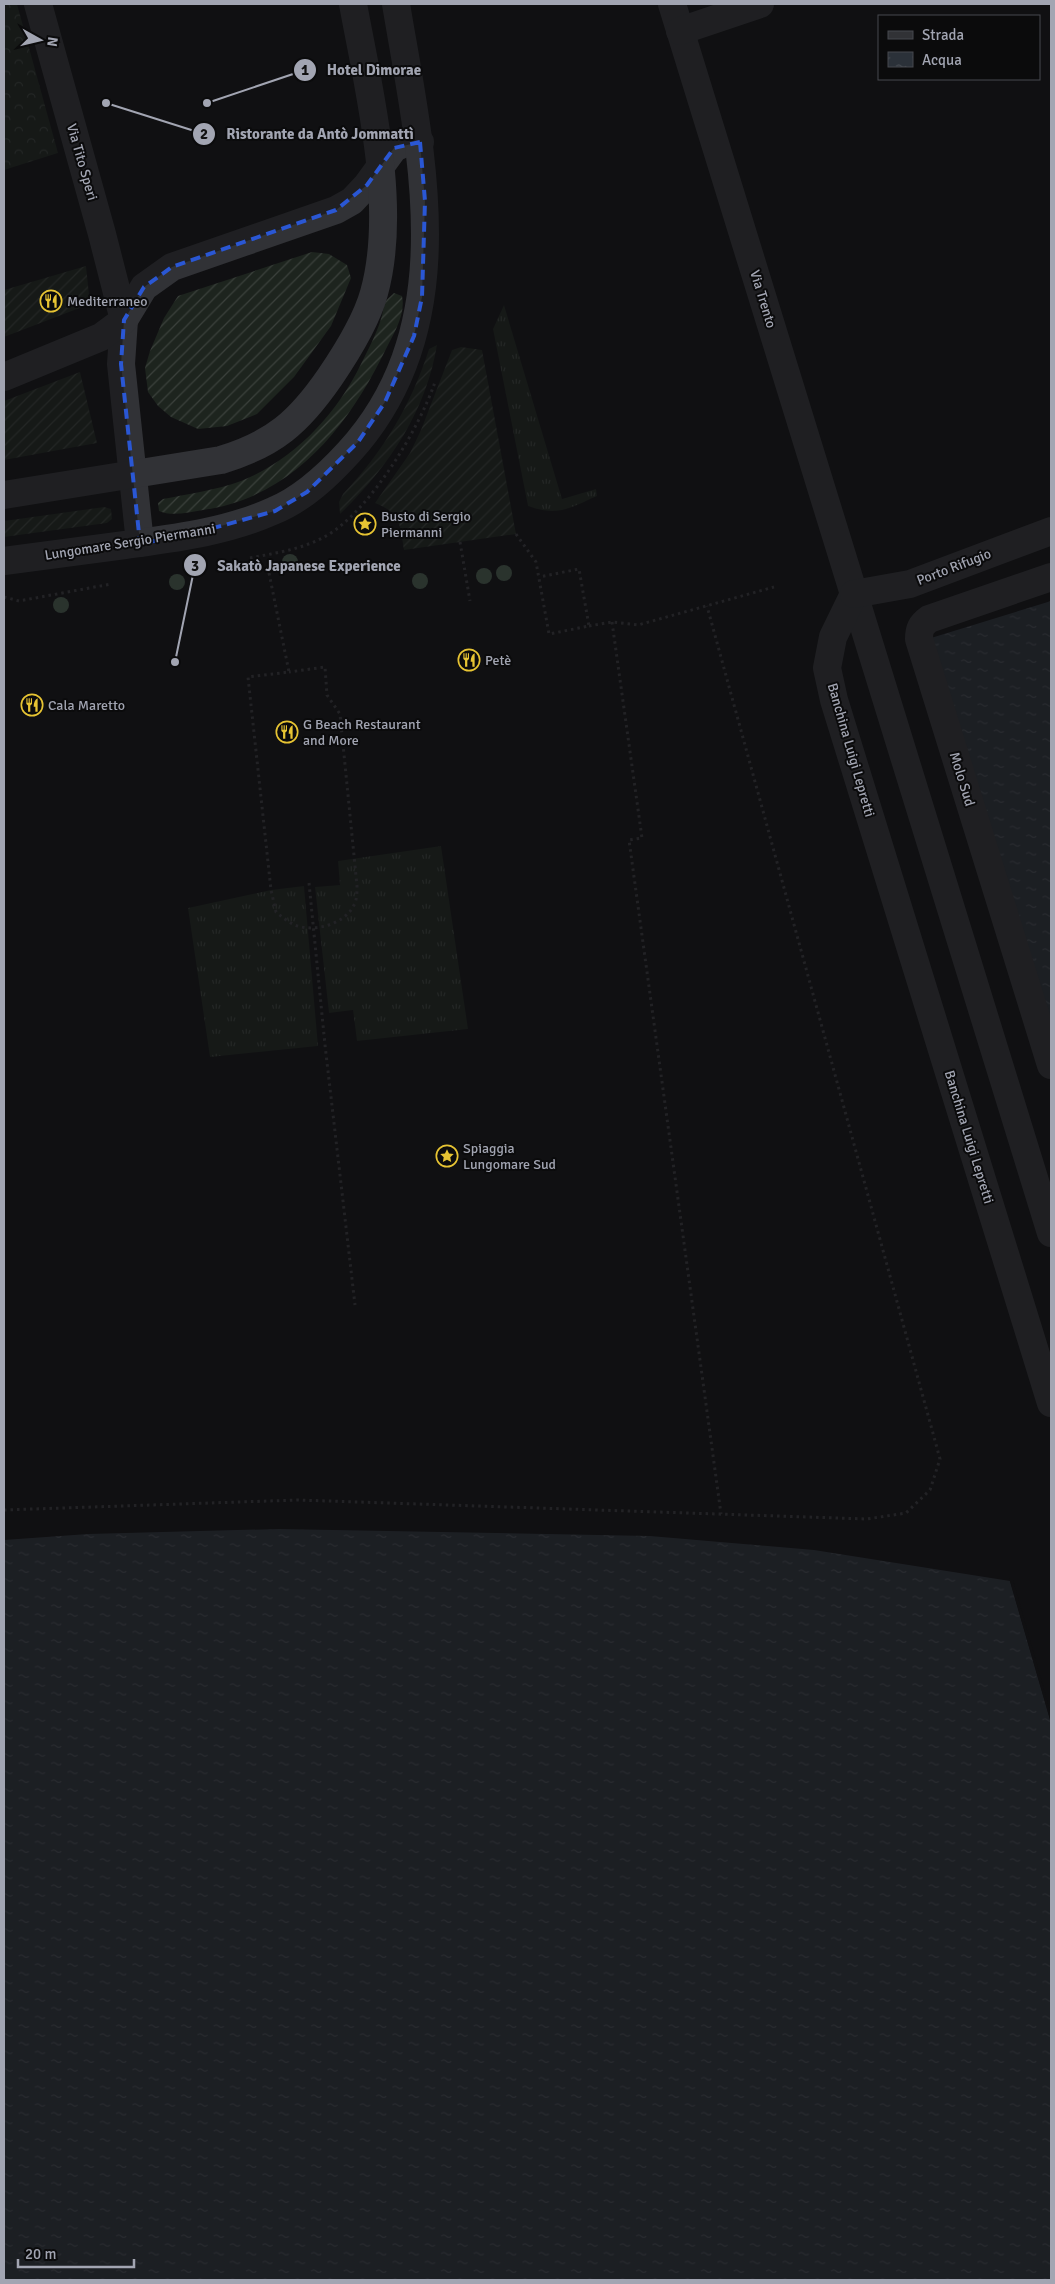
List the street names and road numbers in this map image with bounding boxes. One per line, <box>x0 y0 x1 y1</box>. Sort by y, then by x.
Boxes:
street label: Via Tito Speri <box>63 122 101 202</box>
street label: Via Trento <box>746 268 780 330</box>
street label: Lungomare Sergio Piermanni <box>43 520 217 564</box>
street label: Porto Rifugio <box>914 545 994 589</box>
street label: Banchina Luigi Lepretti <box>824 681 878 819</box>
street label: Molo Sud <box>946 750 978 808</box>
street label: Banchina Luigi Lepretti <box>941 1068 997 1206</box>

